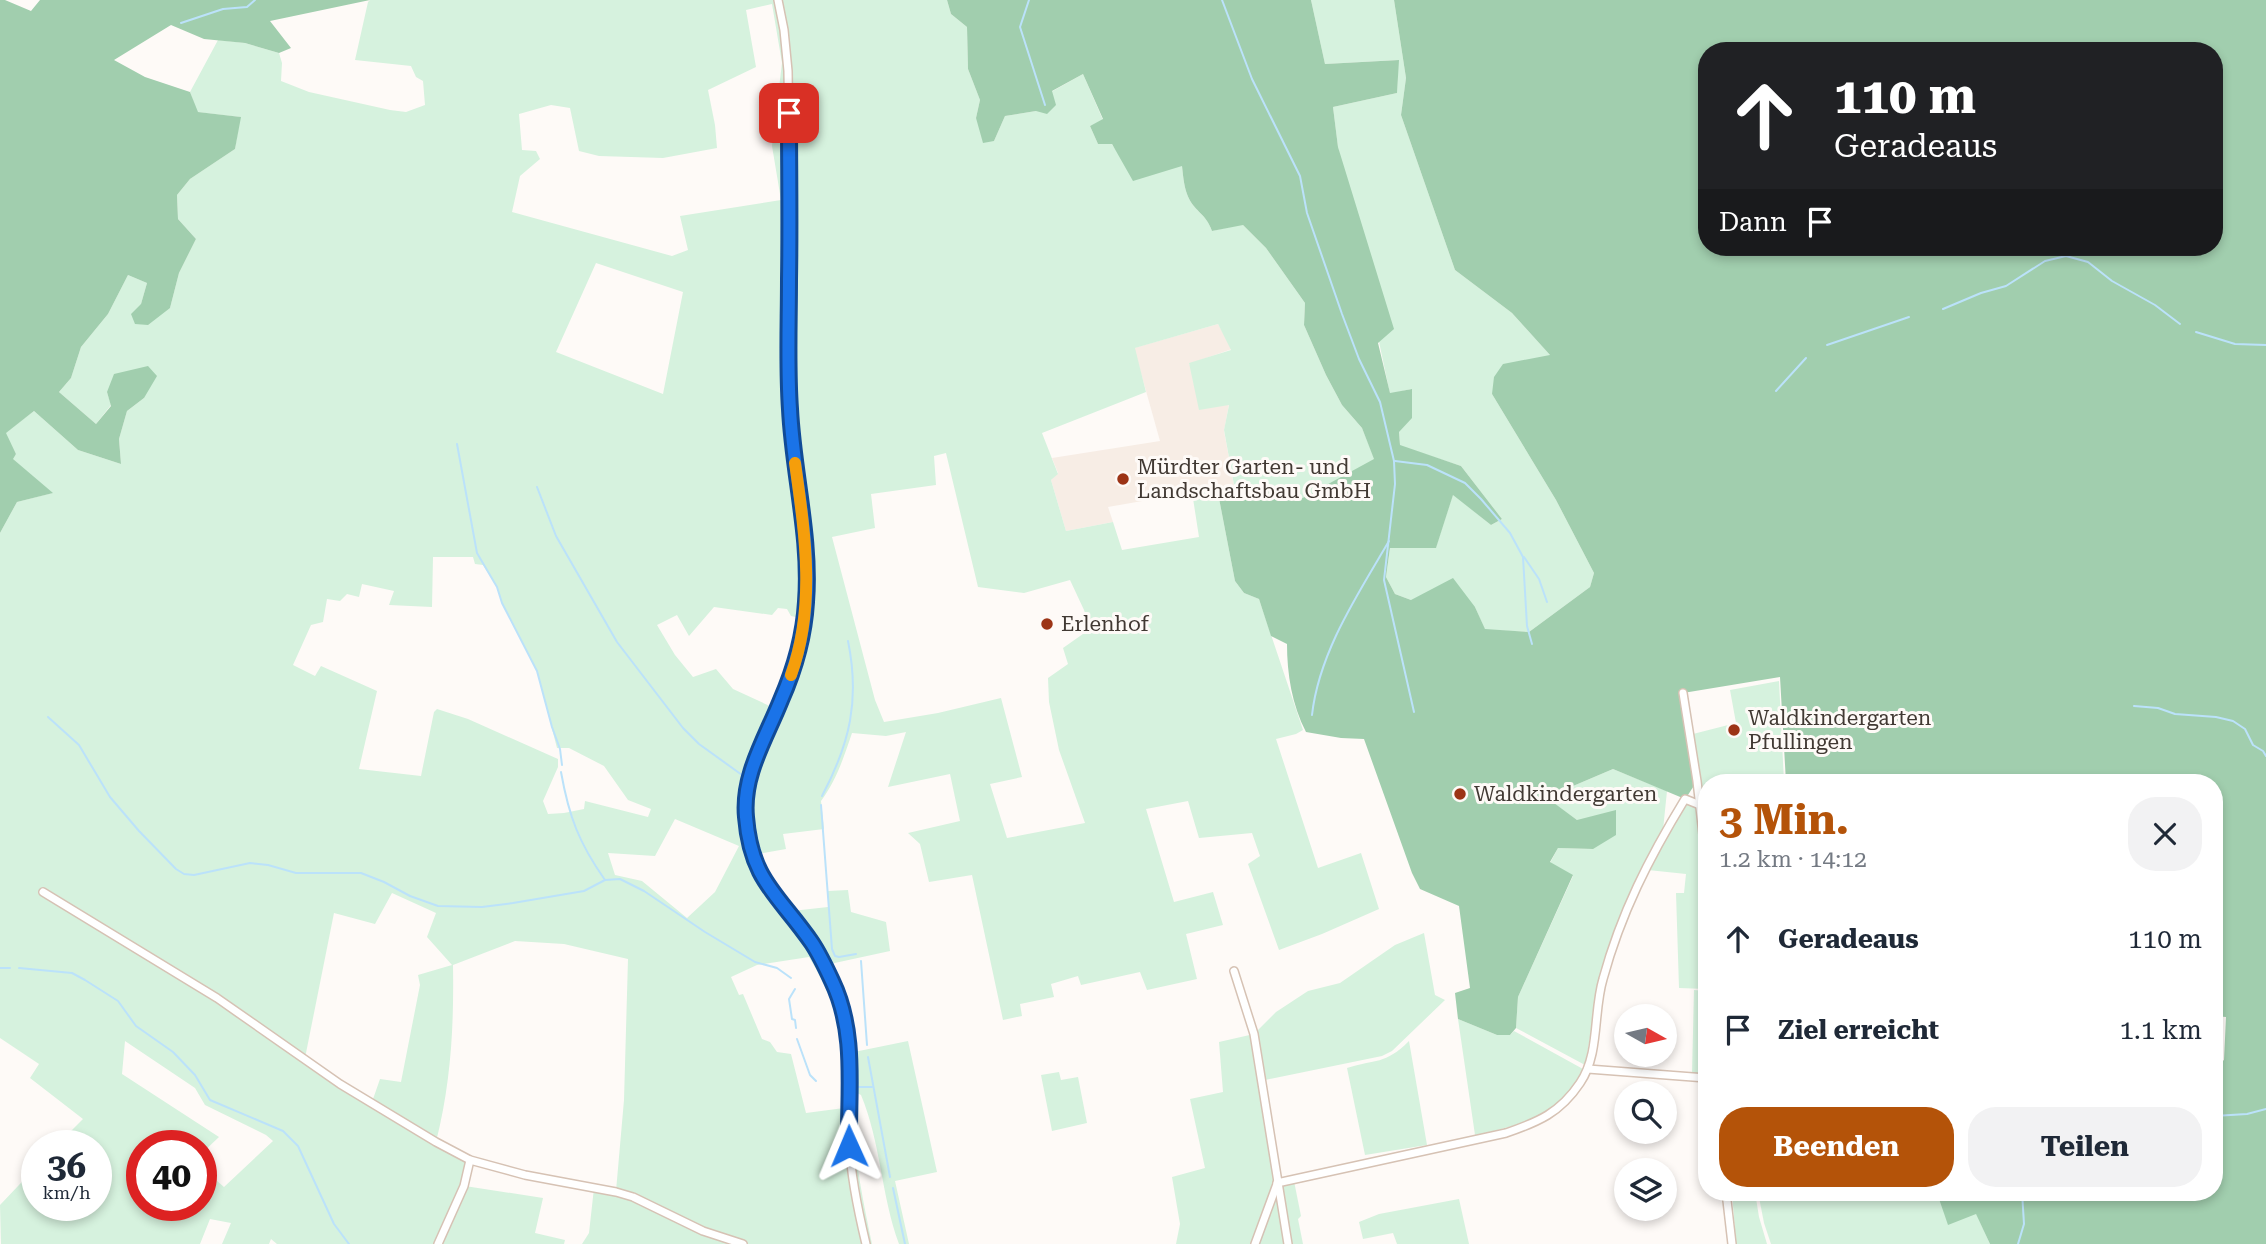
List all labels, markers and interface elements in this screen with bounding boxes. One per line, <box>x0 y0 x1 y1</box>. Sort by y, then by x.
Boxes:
text: 110 m <box>1834 68 1976 125</box>
icon: ahead <box>1719 70 1810 161</box>
pin <box>759 83 819 143</box>
icon: arrive <box>770 94 808 132</box>
text: Geradeaus <box>1834 127 1997 165</box>
icon: arrive <box>1801 203 1839 241</box>
text: Dann <box>1719 207 1787 237</box>
place label: Mürdter Garten- und Landschaftsbau GmbH <box>1137 455 1371 503</box>
marker: Mürdter Garten- und Landschaftsbau GmbH <box>1115 471 1131 487</box>
place label: Erlenhof <box>1061 612 1150 636</box>
marker: Erlenhof <box>1039 616 1055 632</box>
place label: Waldkindergarten Pfullingen <box>1748 706 1932 754</box>
marker: Waldkindergarten Pfullingen <box>1726 722 1742 738</box>
place label: Waldkindergarten <box>1474 782 1658 806</box>
marker: Waldkindergarten <box>1452 786 1468 802</box>
text: 3 Min. <box>1719 795 1849 844</box>
button: close <box>2128 797 2202 871</box>
text: 1.2 km · 14:12 <box>1719 846 1867 873</box>
icon: ahead <box>1719 920 1757 958</box>
text: Geradeaus <box>1778 924 1919 954</box>
text: 110 m <box>2128 924 2202 954</box>
north arrow <box>1614 1004 1676 1068</box>
map controls <box>1614 1004 1677 1221</box>
icon: arrive <box>1719 1011 1757 1049</box>
text: Ziel erreicht <box>1778 1015 1939 1045</box>
text: 1.1 km <box>2119 1015 2202 1045</box>
button: search <box>1614 1081 1677 1144</box>
button: Beenden <box>1719 1107 1954 1187</box>
button: Teilen <box>1968 1107 2202 1187</box>
position arrow <box>812 1109 886 1183</box>
speed limit sign: 40 <box>126 1130 217 1221</box>
text: 36 <box>47 1146 86 1187</box>
button: layers <box>1614 1158 1677 1221</box>
text: km/h <box>42 1182 91 1203</box>

